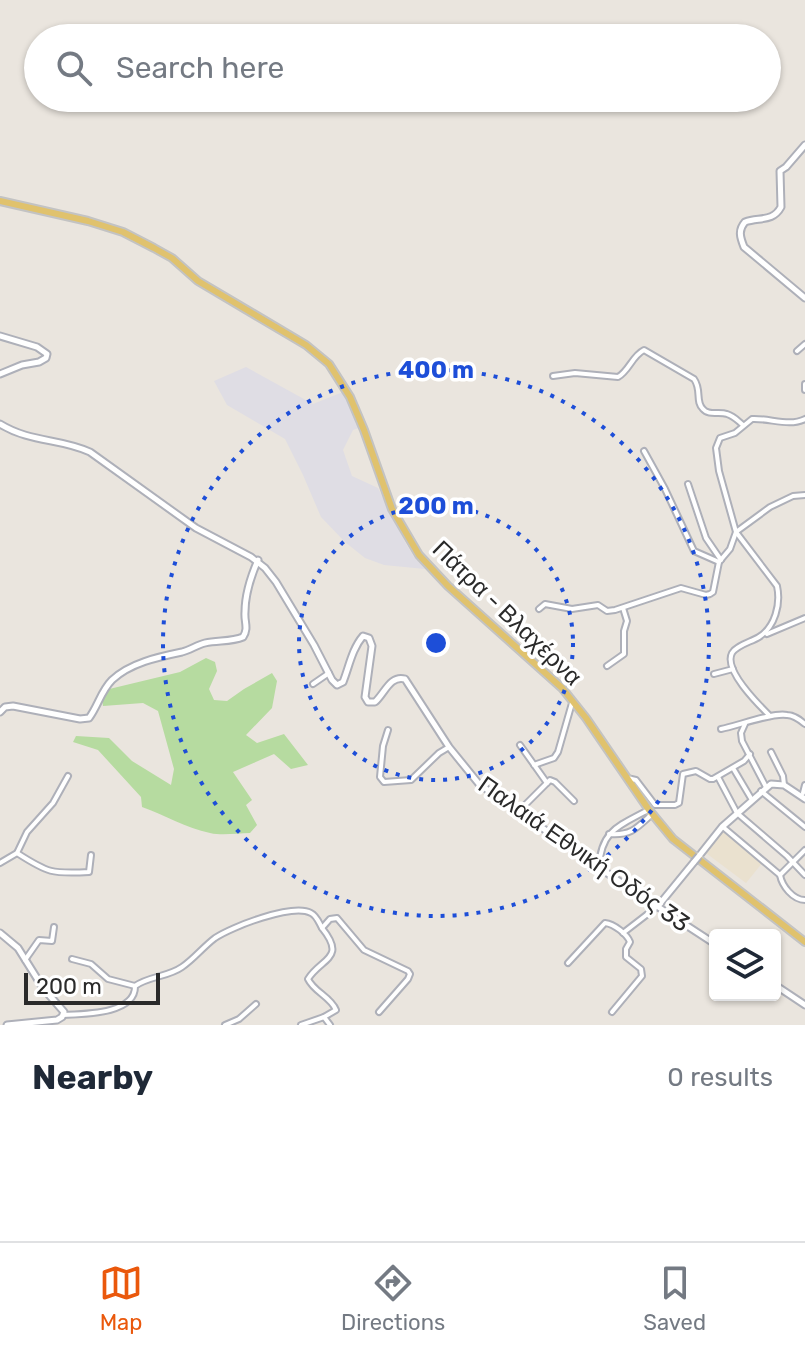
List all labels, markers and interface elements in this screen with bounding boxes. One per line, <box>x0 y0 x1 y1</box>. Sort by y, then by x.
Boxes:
search box <box>24 24 781 112</box>
icon: search <box>52 46 96 90</box>
text: Search here <box>116 50 284 86</box>
text: 400 m <box>398 356 474 384</box>
text: 200 m <box>398 492 474 520</box>
street label: Πάτρα - Βλαχέρνα <box>427 535 587 691</box>
centre of rings <box>422 629 450 657</box>
street label: Παλαιά Εθνική Οδός 33 <box>473 770 695 938</box>
map controls <box>709 929 781 1001</box>
button: layers <box>709 929 781 1001</box>
scale bar <box>24 969 160 1005</box>
text: 200 m <box>36 973 102 1000</box>
text: Nearby <box>32 1057 153 1098</box>
text: 0 results <box>667 1062 773 1093</box>
tab: Map <box>99 1261 143 1336</box>
tab: Directions <box>341 1261 445 1336</box>
tab: Saved <box>643 1261 706 1336</box>

